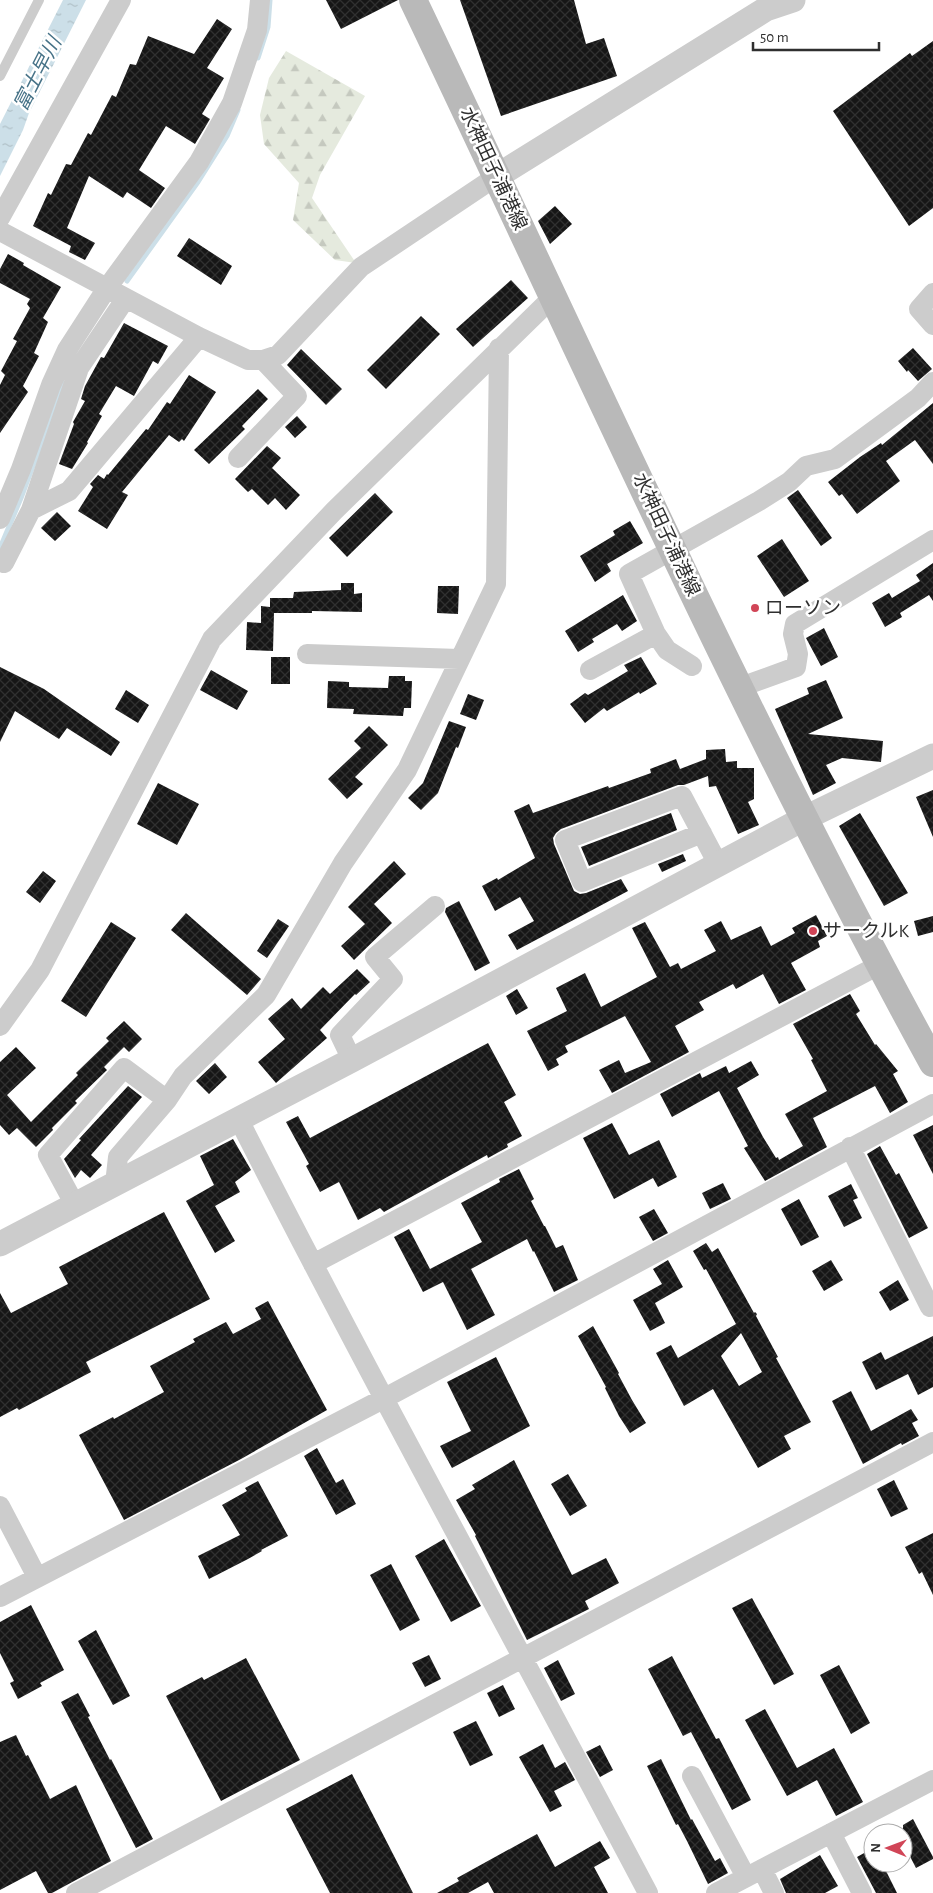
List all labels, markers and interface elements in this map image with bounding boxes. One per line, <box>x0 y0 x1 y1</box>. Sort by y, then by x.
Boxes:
scale bar <box>753 20 879 52</box>
text: 50 m <box>760 30 789 45</box>
water label: 富士早川 <box>10 32 66 114</box>
street label: 水神田子浦港線 <box>456 104 532 233</box>
street label: 水神田子浦港線 <box>629 470 705 599</box>
place label: ローソン <box>765 599 841 618</box>
marker: ローソン <box>749 602 761 614</box>
place label: サークルK <box>823 921 909 941</box>
marker: サークルK <box>807 925 819 937</box>
north arrow <box>863 1823 913 1873</box>
text: N <box>869 1843 883 1853</box>

